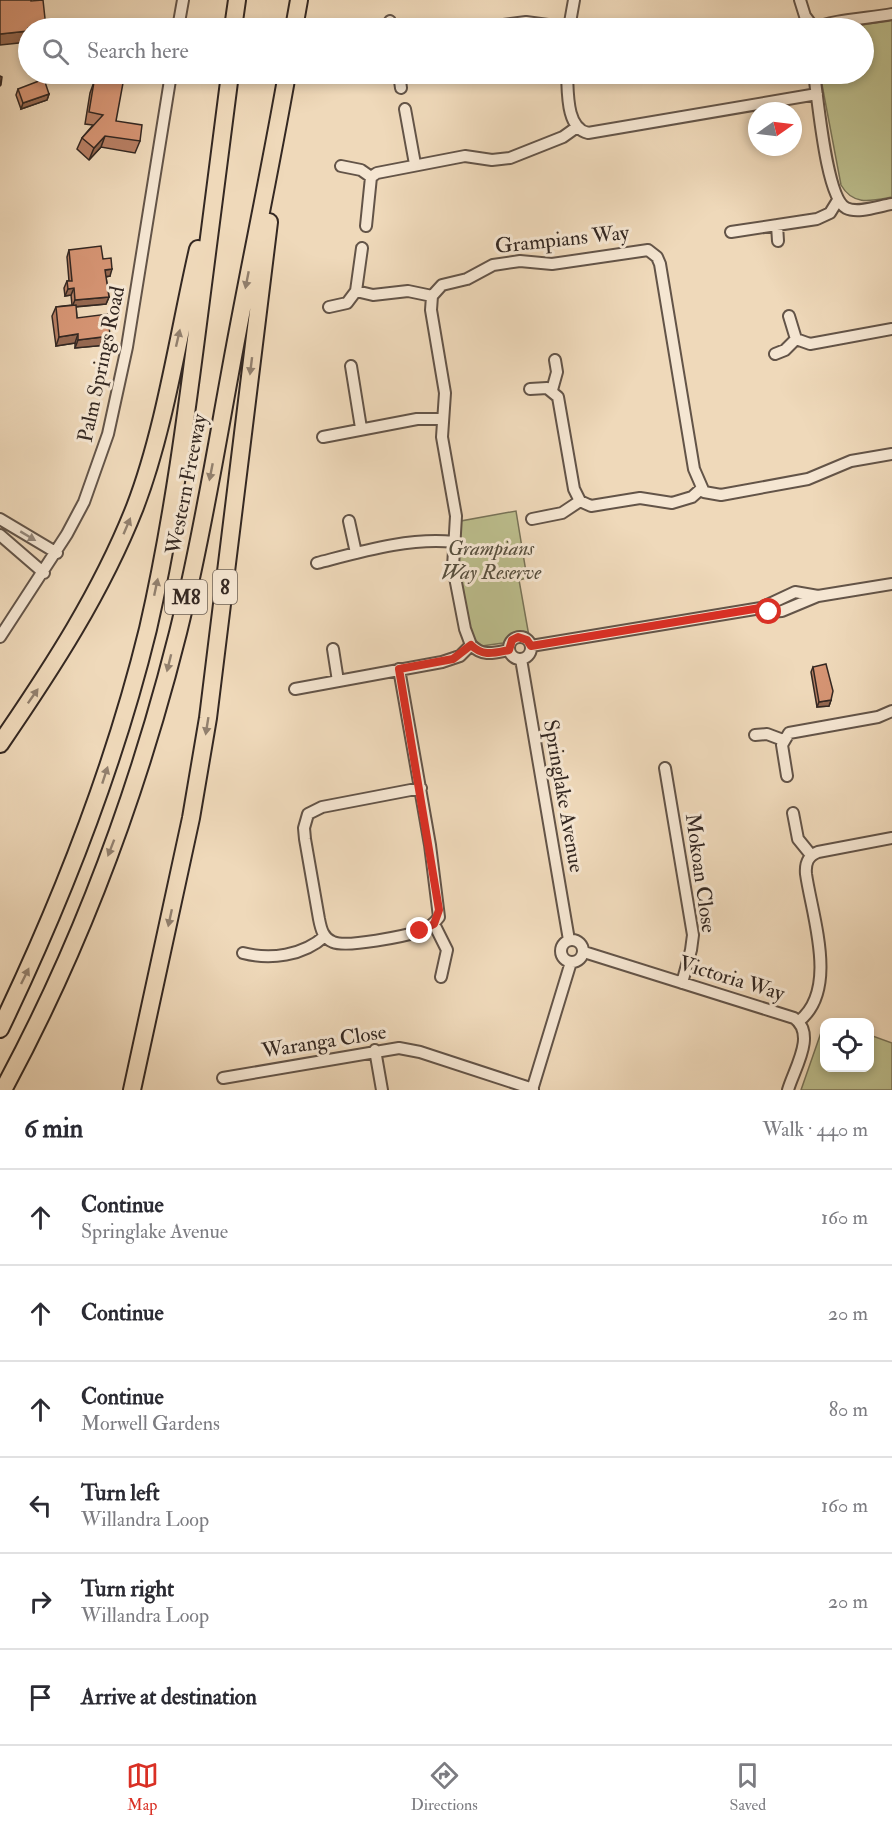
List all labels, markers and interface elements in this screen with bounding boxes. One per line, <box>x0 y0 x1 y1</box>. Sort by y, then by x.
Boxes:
search box <box>18 18 874 84</box>
icon: search <box>39 35 72 68</box>
text: Search here <box>87 37 189 65</box>
north arrow <box>748 102 802 156</box>
street label: Grampians Way <box>494 219 631 260</box>
one-way arrow <box>242 271 251 290</box>
street label: Palm Springs Road <box>72 283 131 445</box>
one-way arrow <box>174 328 183 347</box>
one-way arrow <box>247 357 256 376</box>
street label: Western Freeway <box>159 411 213 558</box>
one-way arrow <box>206 463 215 482</box>
one-way arrow <box>122 516 132 534</box>
one-way arrow <box>20 530 36 541</box>
park label: Grampians Way Reserve <box>441 535 542 586</box>
road number: 8 <box>213 570 237 604</box>
one-way arrow <box>152 578 162 597</box>
road number: M8 <box>165 580 207 614</box>
route start <box>755 598 781 624</box>
one-way arrow <box>164 653 174 672</box>
one-way arrow <box>27 689 39 705</box>
one-way arrow <box>202 717 211 736</box>
street label: Springlake Avenue <box>537 718 590 875</box>
one-way arrow <box>101 766 110 784</box>
street label: Mokoan Close <box>679 812 722 935</box>
one-way arrow <box>106 840 116 858</box>
one-way arrow <box>165 909 174 928</box>
route end <box>406 917 432 943</box>
street label: Victoria Way <box>676 950 789 1008</box>
one-way arrow <box>21 967 30 984</box>
street label: Waranga Close <box>259 1018 388 1065</box>
map controls <box>820 1018 874 1072</box>
button: locate <box>820 1018 874 1072</box>
text: 6 min <box>24 1113 83 1145</box>
text: Walk · 440 m <box>763 1117 868 1142</box>
text: Continue <box>81 1191 164 1219</box>
icon: ahead <box>24 1201 57 1234</box>
text: 160 m <box>821 1205 868 1230</box>
text: Springlake Avenue <box>81 1219 228 1244</box>
icon: ahead <box>24 1297 57 1330</box>
text: Continue <box>81 1299 164 1327</box>
text: 20 m <box>828 1301 868 1326</box>
text: Continue <box>81 1383 164 1411</box>
icon: ahead <box>24 1393 57 1426</box>
text: 80 m <box>829 1397 868 1422</box>
text: Morwell Gardens <box>81 1411 220 1436</box>
text: Turn left <box>81 1479 160 1507</box>
icon: left <box>24 1489 57 1522</box>
text: 160 m <box>821 1493 868 1518</box>
text: Willandra Loop <box>81 1507 209 1532</box>
text: Turn right <box>81 1575 174 1603</box>
icon: right <box>24 1585 57 1618</box>
text: 20 m <box>828 1589 868 1614</box>
text: Willandra Loop <box>81 1603 209 1628</box>
icon: arrive <box>24 1681 57 1714</box>
text: Arrive at destination <box>81 1683 257 1711</box>
tab: Map <box>126 1759 159 1815</box>
tab: Directions <box>411 1759 478 1815</box>
tab: Saved <box>730 1759 766 1815</box>

